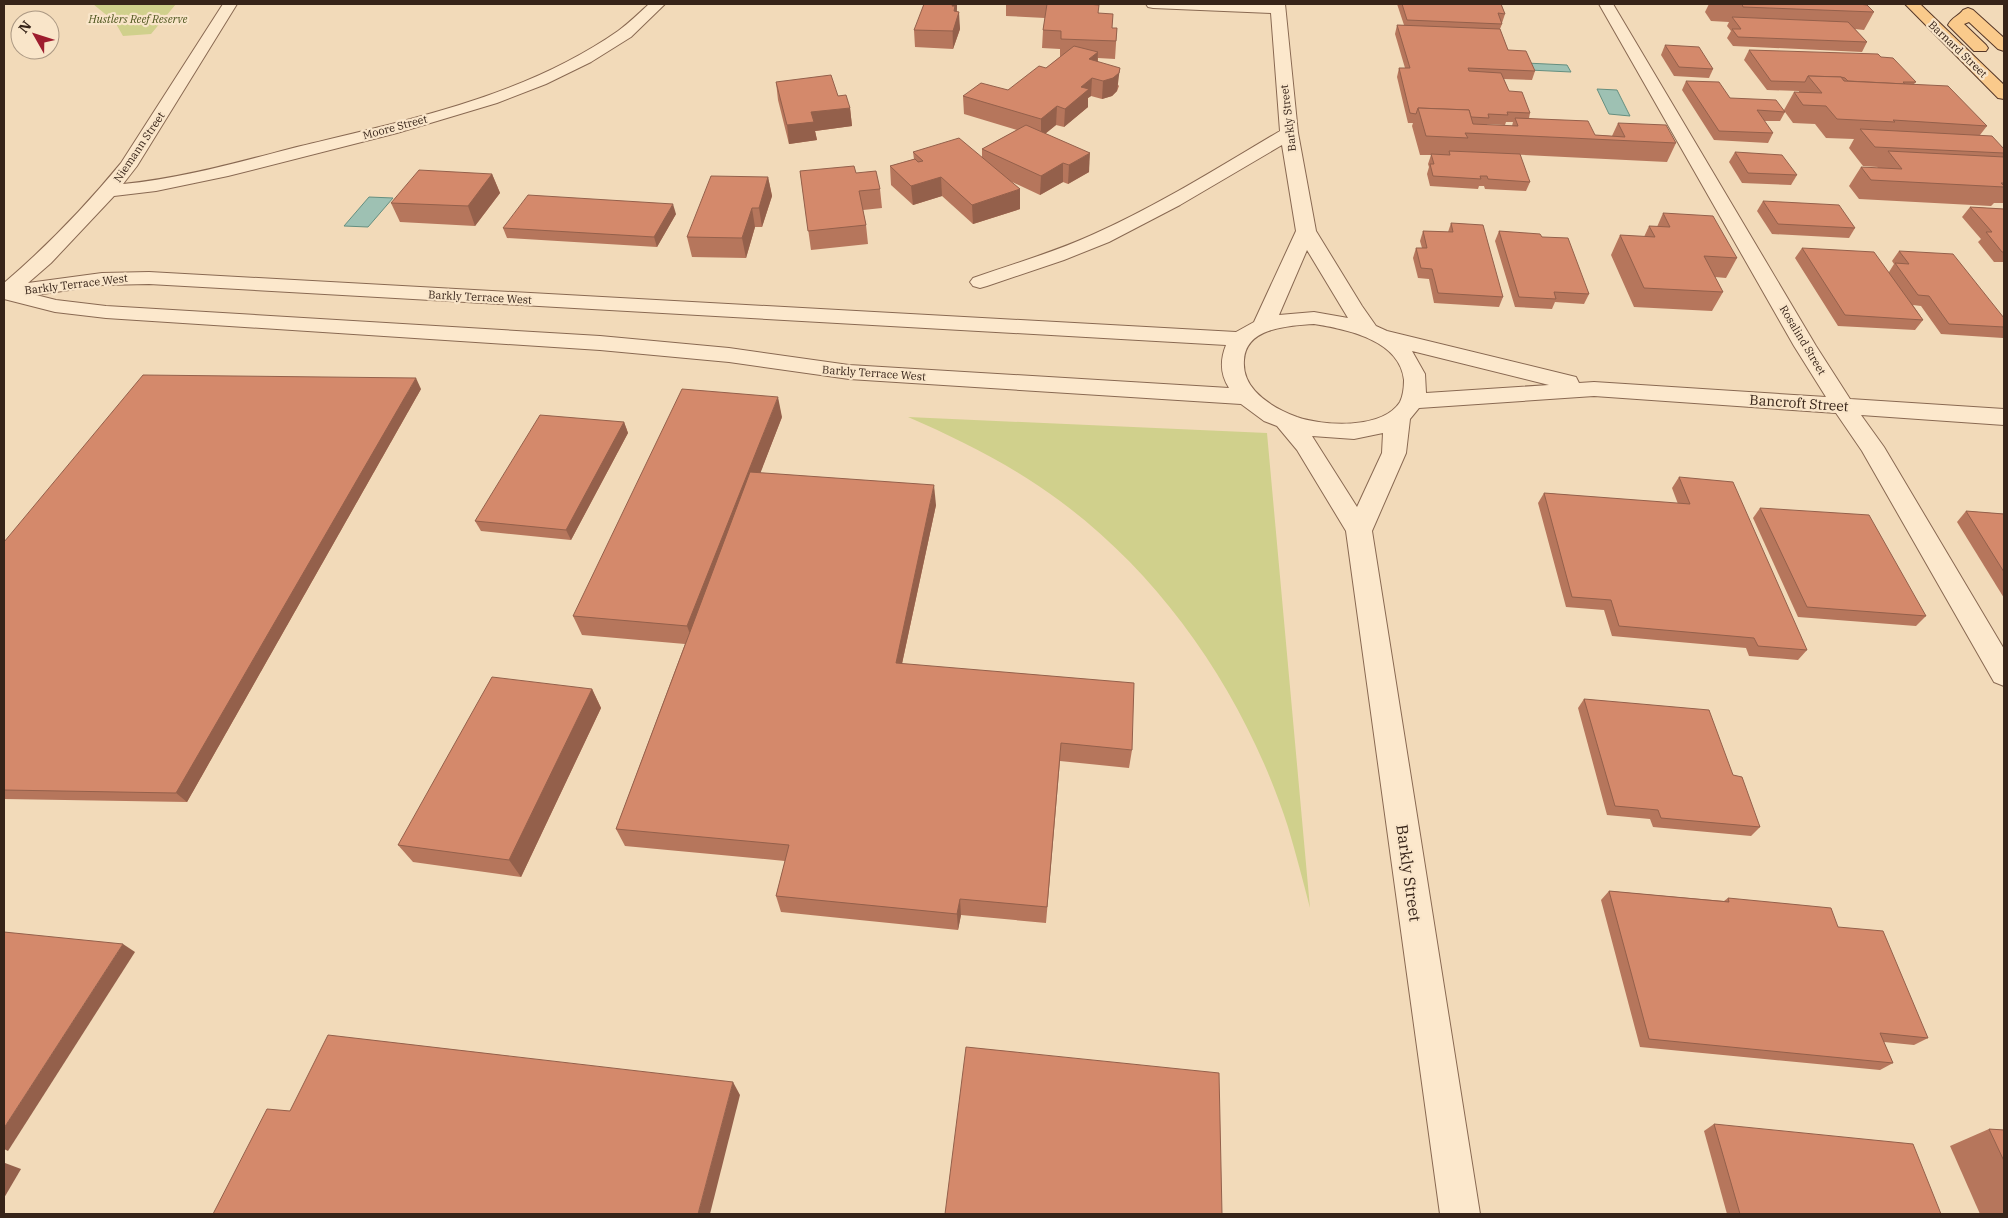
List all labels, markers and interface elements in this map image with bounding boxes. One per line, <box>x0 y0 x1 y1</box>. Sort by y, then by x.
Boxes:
north arrow <box>10 10 60 60</box>
park label: Hustlers Reef Reserve <box>88 12 188 26</box>
text: N <box>14 17 35 37</box>
street label: Barnard Street <box>1926 17 1990 81</box>
street label: Barkly Street <box>1277 84 1299 152</box>
street label: Niemann Street <box>110 109 168 185</box>
street label: Moore Street <box>361 112 429 142</box>
street label: Barkly Terrace West <box>24 271 129 297</box>
street label: Barkly Terrace West <box>428 287 532 307</box>
street label: Rosalind Street <box>1777 303 1829 377</box>
street label: Barkly Terrace West <box>822 362 926 384</box>
street label: Bancroft Street <box>1749 391 1849 415</box>
street label: Barkly Street <box>1392 823 1426 923</box>

